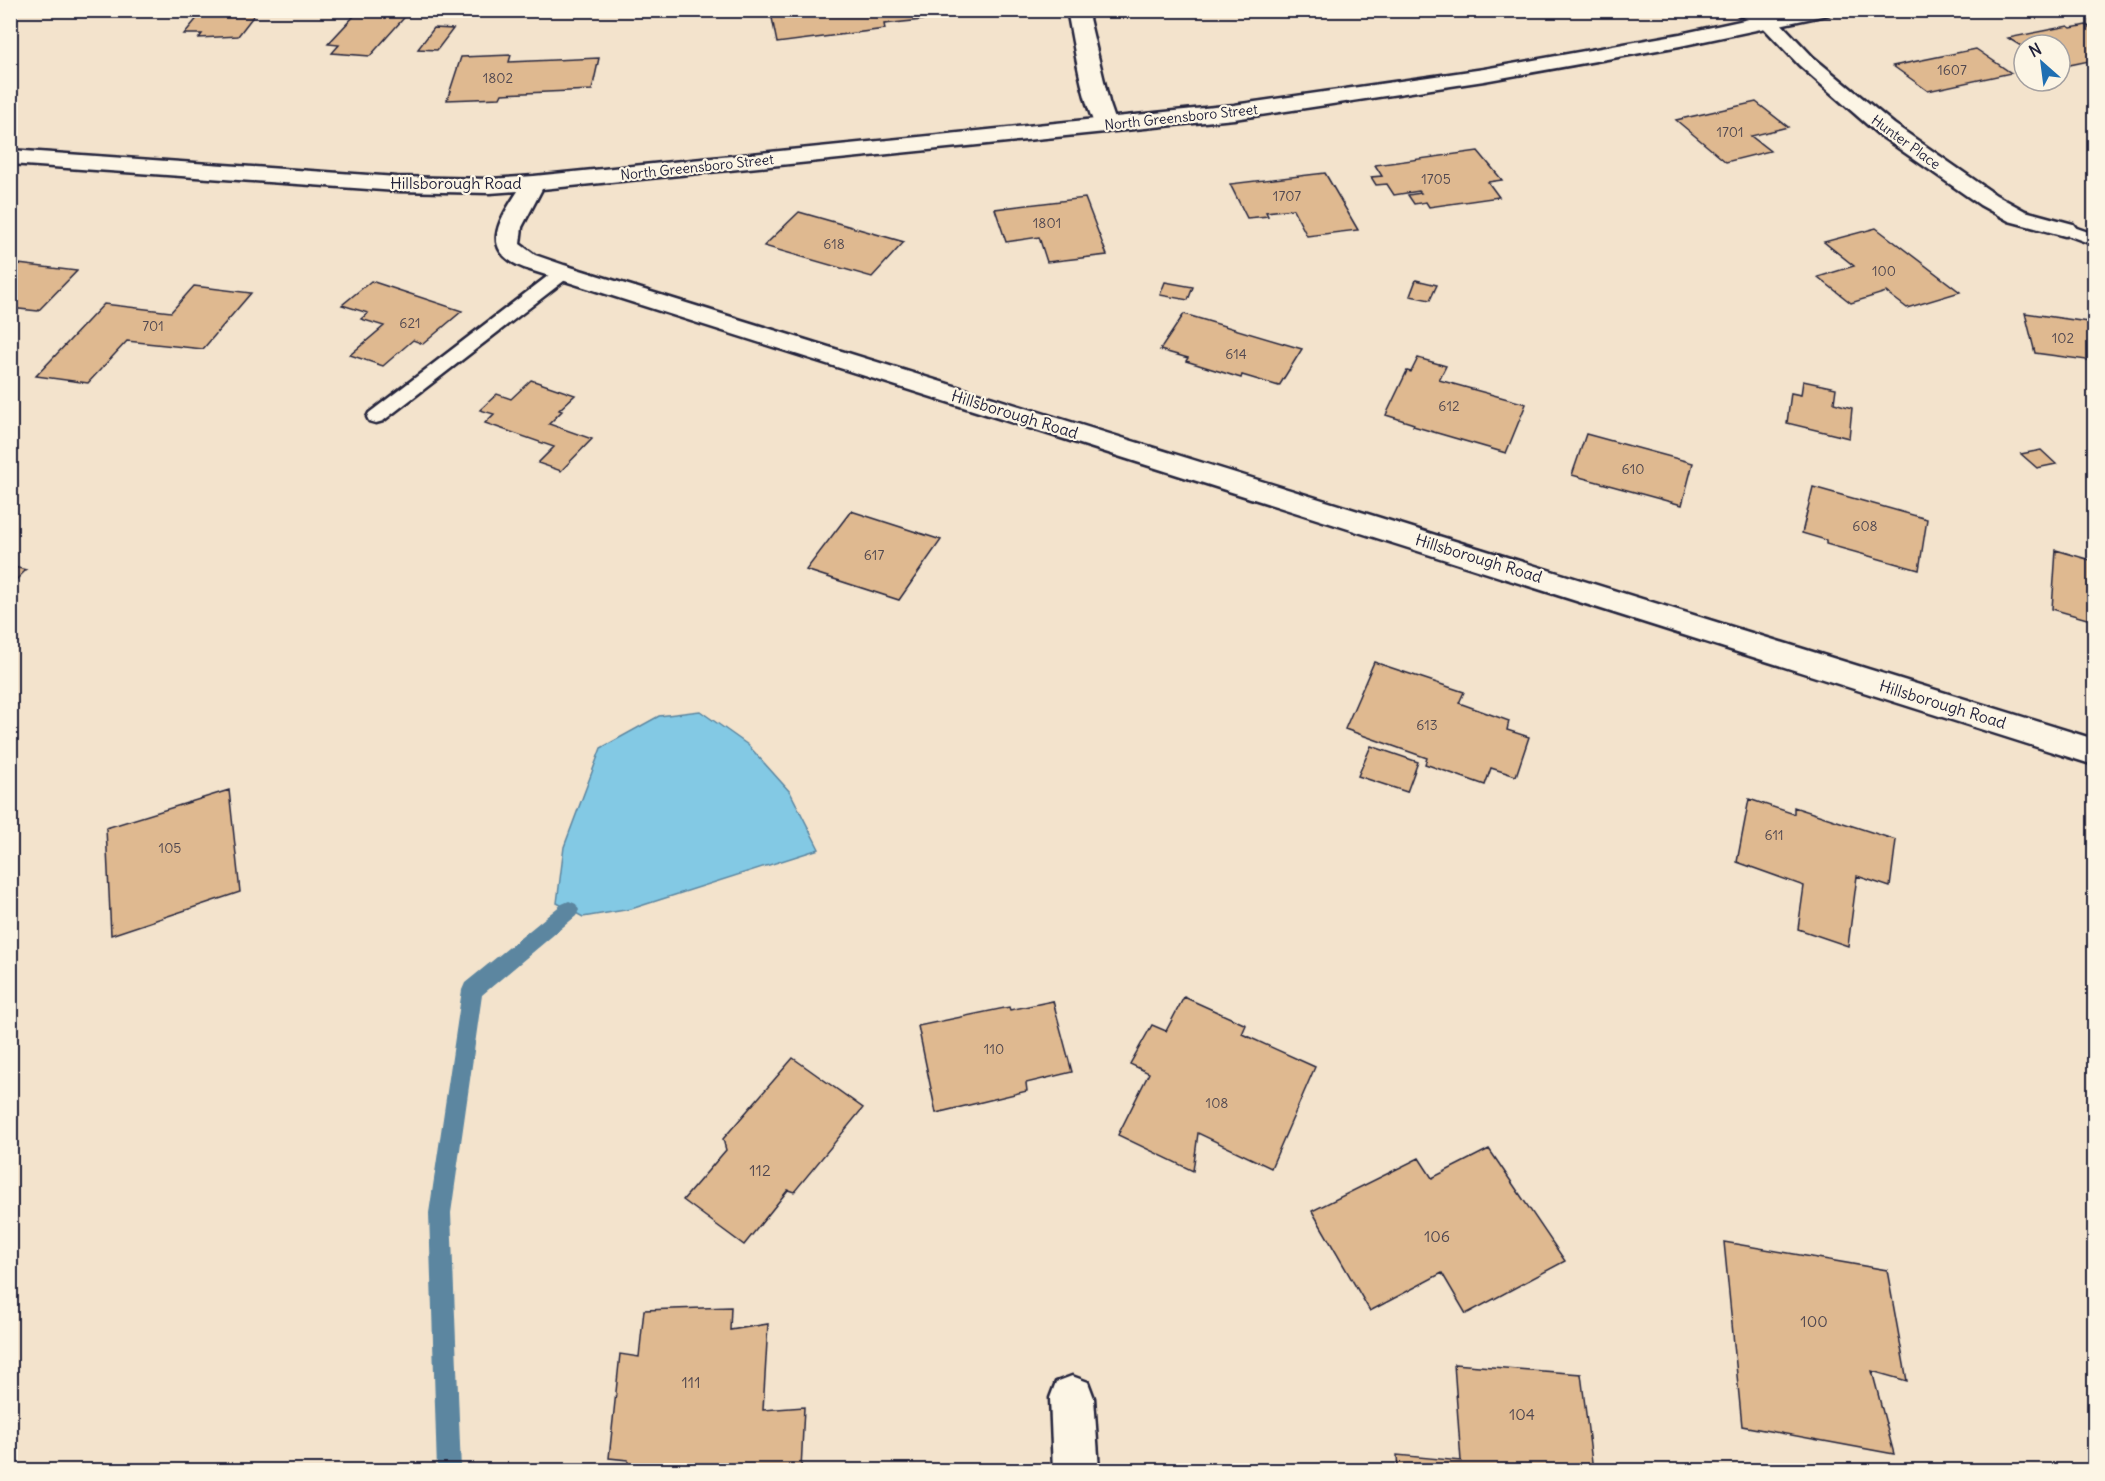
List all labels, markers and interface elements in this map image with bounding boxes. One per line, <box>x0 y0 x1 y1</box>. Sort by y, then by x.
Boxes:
north arrow <box>2012 33 2072 93</box>
text: N <box>2025 38 2045 61</box>
house number: 1607 <box>1937 61 1967 79</box>
house number: 1802 <box>483 69 514 87</box>
street label: North Greensboro Street <box>1103 100 1259 134</box>
street label: Hunter Place <box>1868 111 1944 173</box>
house number: 1701 <box>1716 123 1744 141</box>
street label: North Greensboro Street <box>619 150 775 184</box>
house number: 1705 <box>1421 170 1451 188</box>
street label: Hillsborough Road <box>390 173 522 193</box>
house number: 1707 <box>1273 187 1301 205</box>
house number: 1801 <box>1033 214 1061 232</box>
house number: 618 <box>823 235 845 253</box>
house number: 100 <box>1872 262 1896 280</box>
house number: 621 <box>399 314 421 332</box>
house number: 701 <box>142 317 164 335</box>
house number: 102 <box>2052 329 2075 347</box>
house number: 614 <box>1225 345 1247 363</box>
street label: Hillsborough Road <box>949 385 1081 443</box>
house number: 612 <box>1438 397 1460 415</box>
house number: 610 <box>1622 460 1644 478</box>
house number: 608 <box>1852 517 1878 535</box>
street label: Hillsborough Road <box>1413 529 1545 587</box>
house number: 617 <box>864 546 884 564</box>
street label: Hillsborough Road <box>1877 675 2009 733</box>
house number: 613 <box>1416 716 1438 734</box>
house number: 611 <box>1764 826 1784 844</box>
house number: 105 <box>159 839 181 857</box>
house number: 110 <box>984 1040 1004 1058</box>
house number: 108 <box>1206 1094 1228 1112</box>
house number: 112 <box>749 1160 771 1180</box>
house number: 106 <box>1424 1226 1450 1246</box>
house number: 100 <box>1800 1311 1828 1331</box>
house number: 111 <box>681 1372 701 1392</box>
house number: 104 <box>1509 1404 1535 1424</box>

